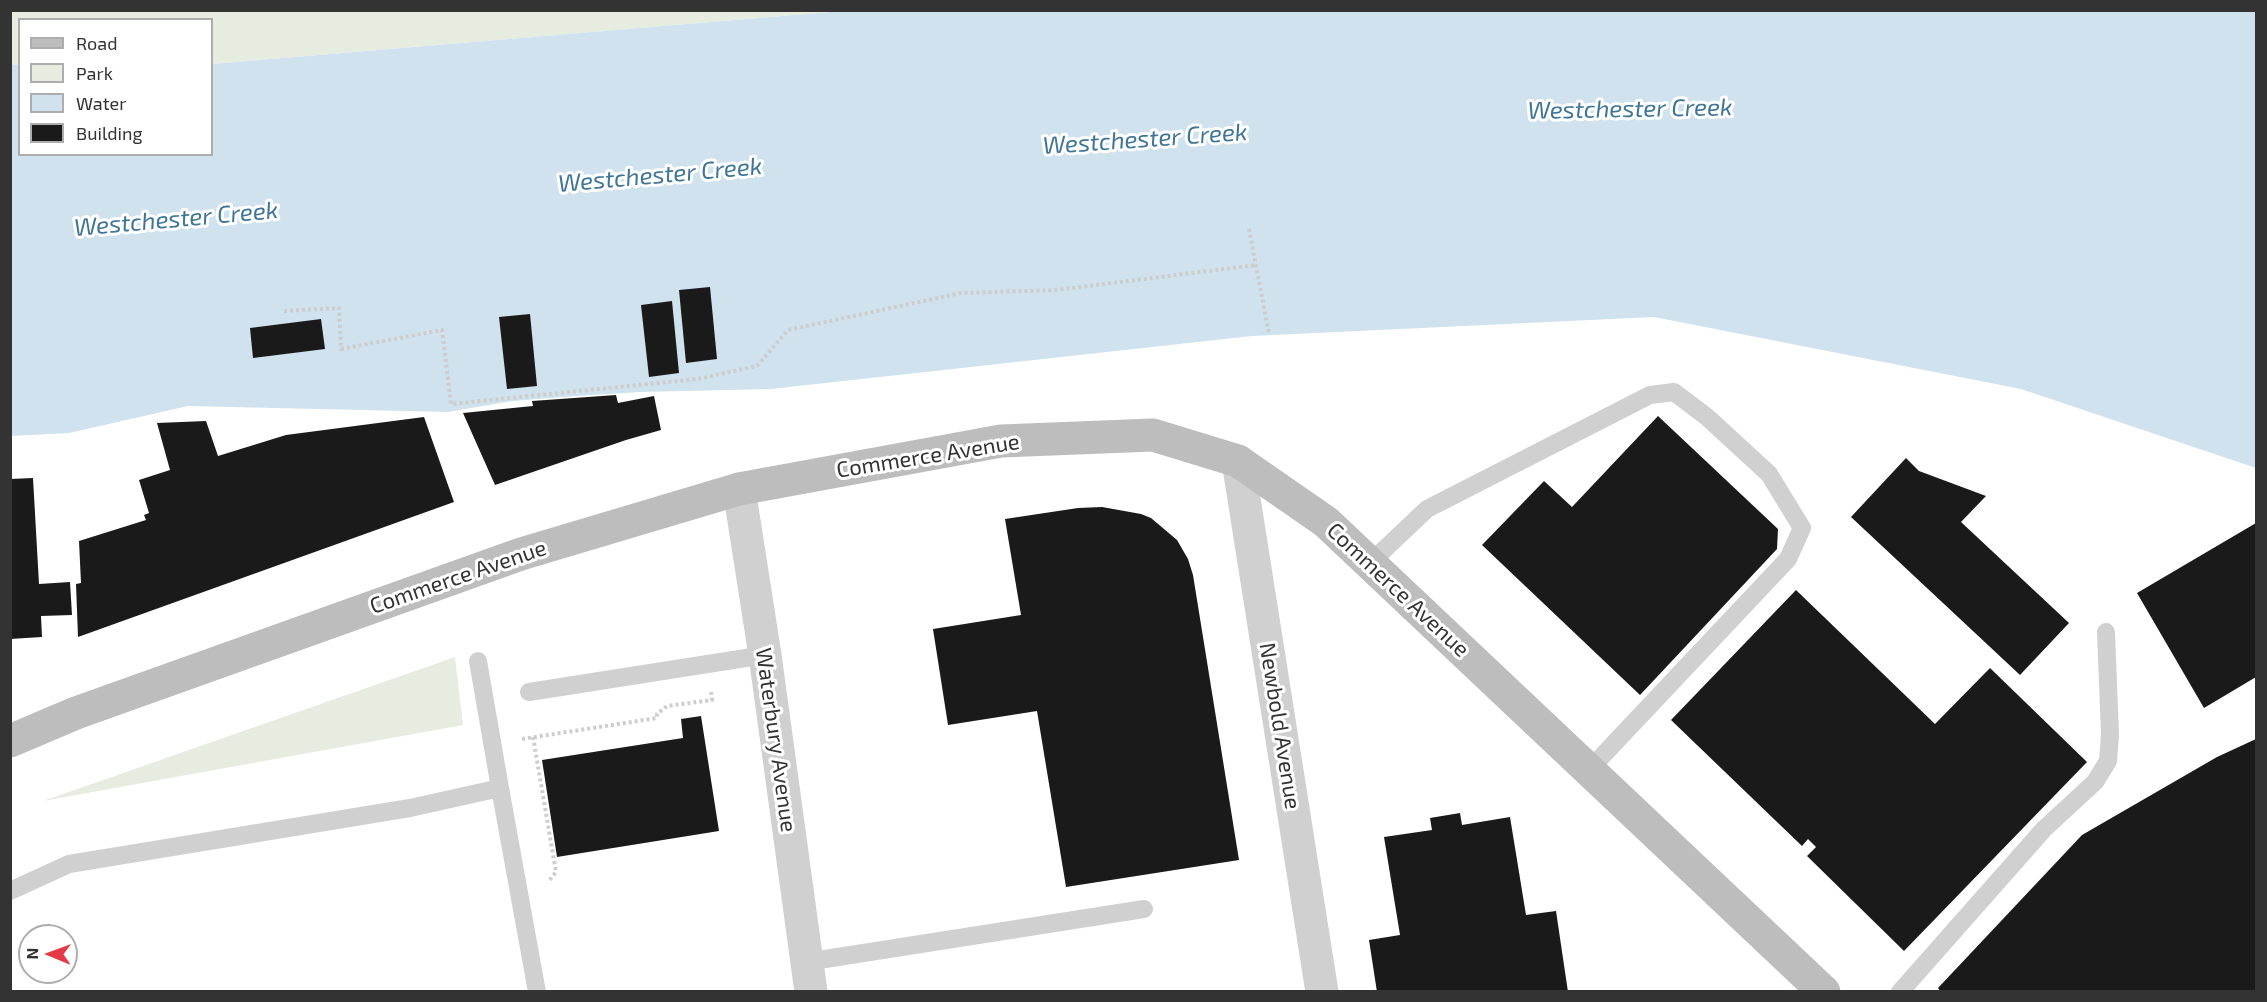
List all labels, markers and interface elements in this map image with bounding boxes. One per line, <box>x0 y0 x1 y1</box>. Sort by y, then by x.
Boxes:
legend <box>18 18 213 156</box>
text: Road <box>76 32 117 54</box>
text: Park <box>76 62 113 84</box>
text: Water <box>76 92 126 114</box>
water label: Westchester Creek <box>1527 93 1733 125</box>
water label: Westchester Creek <box>1042 117 1248 161</box>
text: Building <box>76 122 143 144</box>
water label: Westchester Creek <box>557 152 763 198</box>
water label: Westchester Creek <box>73 196 279 242</box>
street label: Commerce Avenue <box>835 428 1021 484</box>
street label: Commerce Avenue <box>1321 517 1475 663</box>
street label: Commerce Avenue <box>366 534 550 620</box>
street label: Newbold Avenue <box>1254 641 1306 811</box>
street label: Waterbury Avenue <box>750 646 802 834</box>
north arrow <box>18 924 78 984</box>
text: N <box>22 948 41 960</box>

